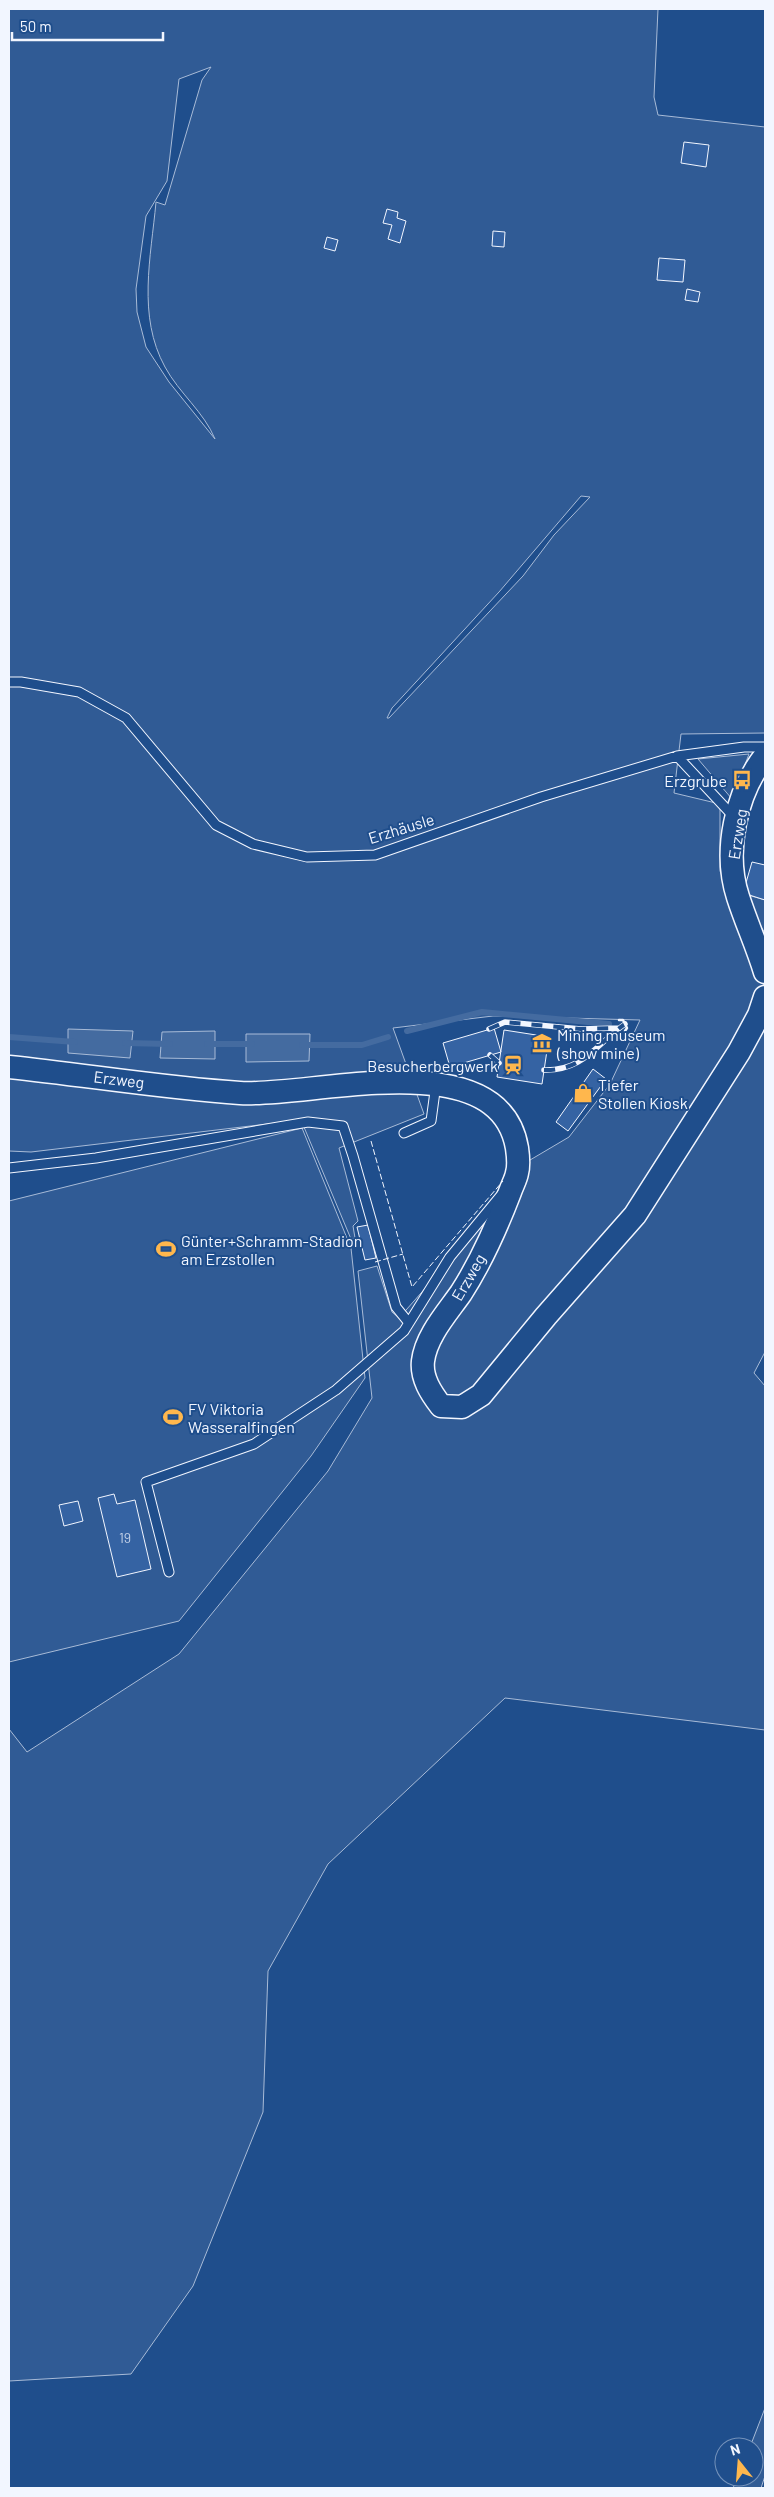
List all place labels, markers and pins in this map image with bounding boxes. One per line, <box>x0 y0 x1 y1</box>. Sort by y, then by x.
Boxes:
bus stop icon: Erzgrube <box>731 769 753 791</box>
place label: Erzgrube <box>664 771 727 790</box>
place label: Mining museum (show mine) <box>556 1025 665 1062</box>
museum icon: Mining museum (show mine) <box>531 1032 553 1054</box>
station icon: Besucherbergwerk <box>502 1054 524 1076</box>
place label: Besucherbergwerk <box>367 1056 498 1075</box>
place label: Tiefer Stollen Kiosk <box>598 1075 688 1112</box>
shop icon: Tiefer Stollen Kiosk <box>572 1082 594 1104</box>
place label: Günter+Schramm-Stadion am Erzstollen <box>181 1231 362 1268</box>
sports icon: Günter+Schramm-Stadion am Erzstollen <box>155 1238 177 1260</box>
place label: FV Viktoria Wasseralfingen <box>188 1399 295 1436</box>
sports icon: FV Viktoria Wasseralfingen <box>162 1406 184 1428</box>

